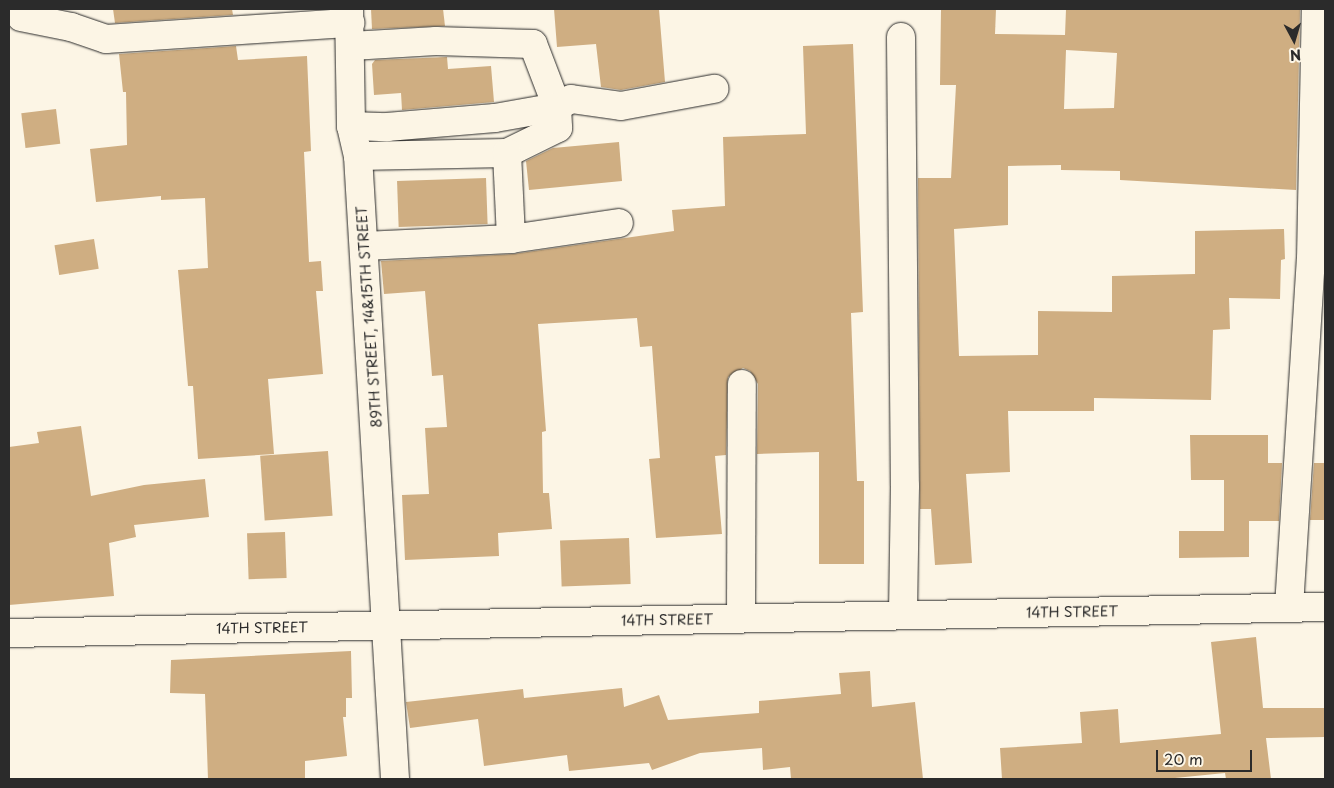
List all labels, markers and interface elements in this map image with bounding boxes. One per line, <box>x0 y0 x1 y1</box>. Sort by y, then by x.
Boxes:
north arrow <box>1269 15 1319 65</box>
text: N <box>1289 44 1302 66</box>
street label: 89TH STREET, 14&15TH STREET <box>353 204 385 430</box>
street label: 14TH STREET <box>1025 603 1119 621</box>
street label: 14TH STREET <box>620 611 714 629</box>
street label: 14TH STREET <box>215 619 309 637</box>
scale bar <box>1159 740 1255 772</box>
text: 20 m <box>1164 747 1203 770</box>

